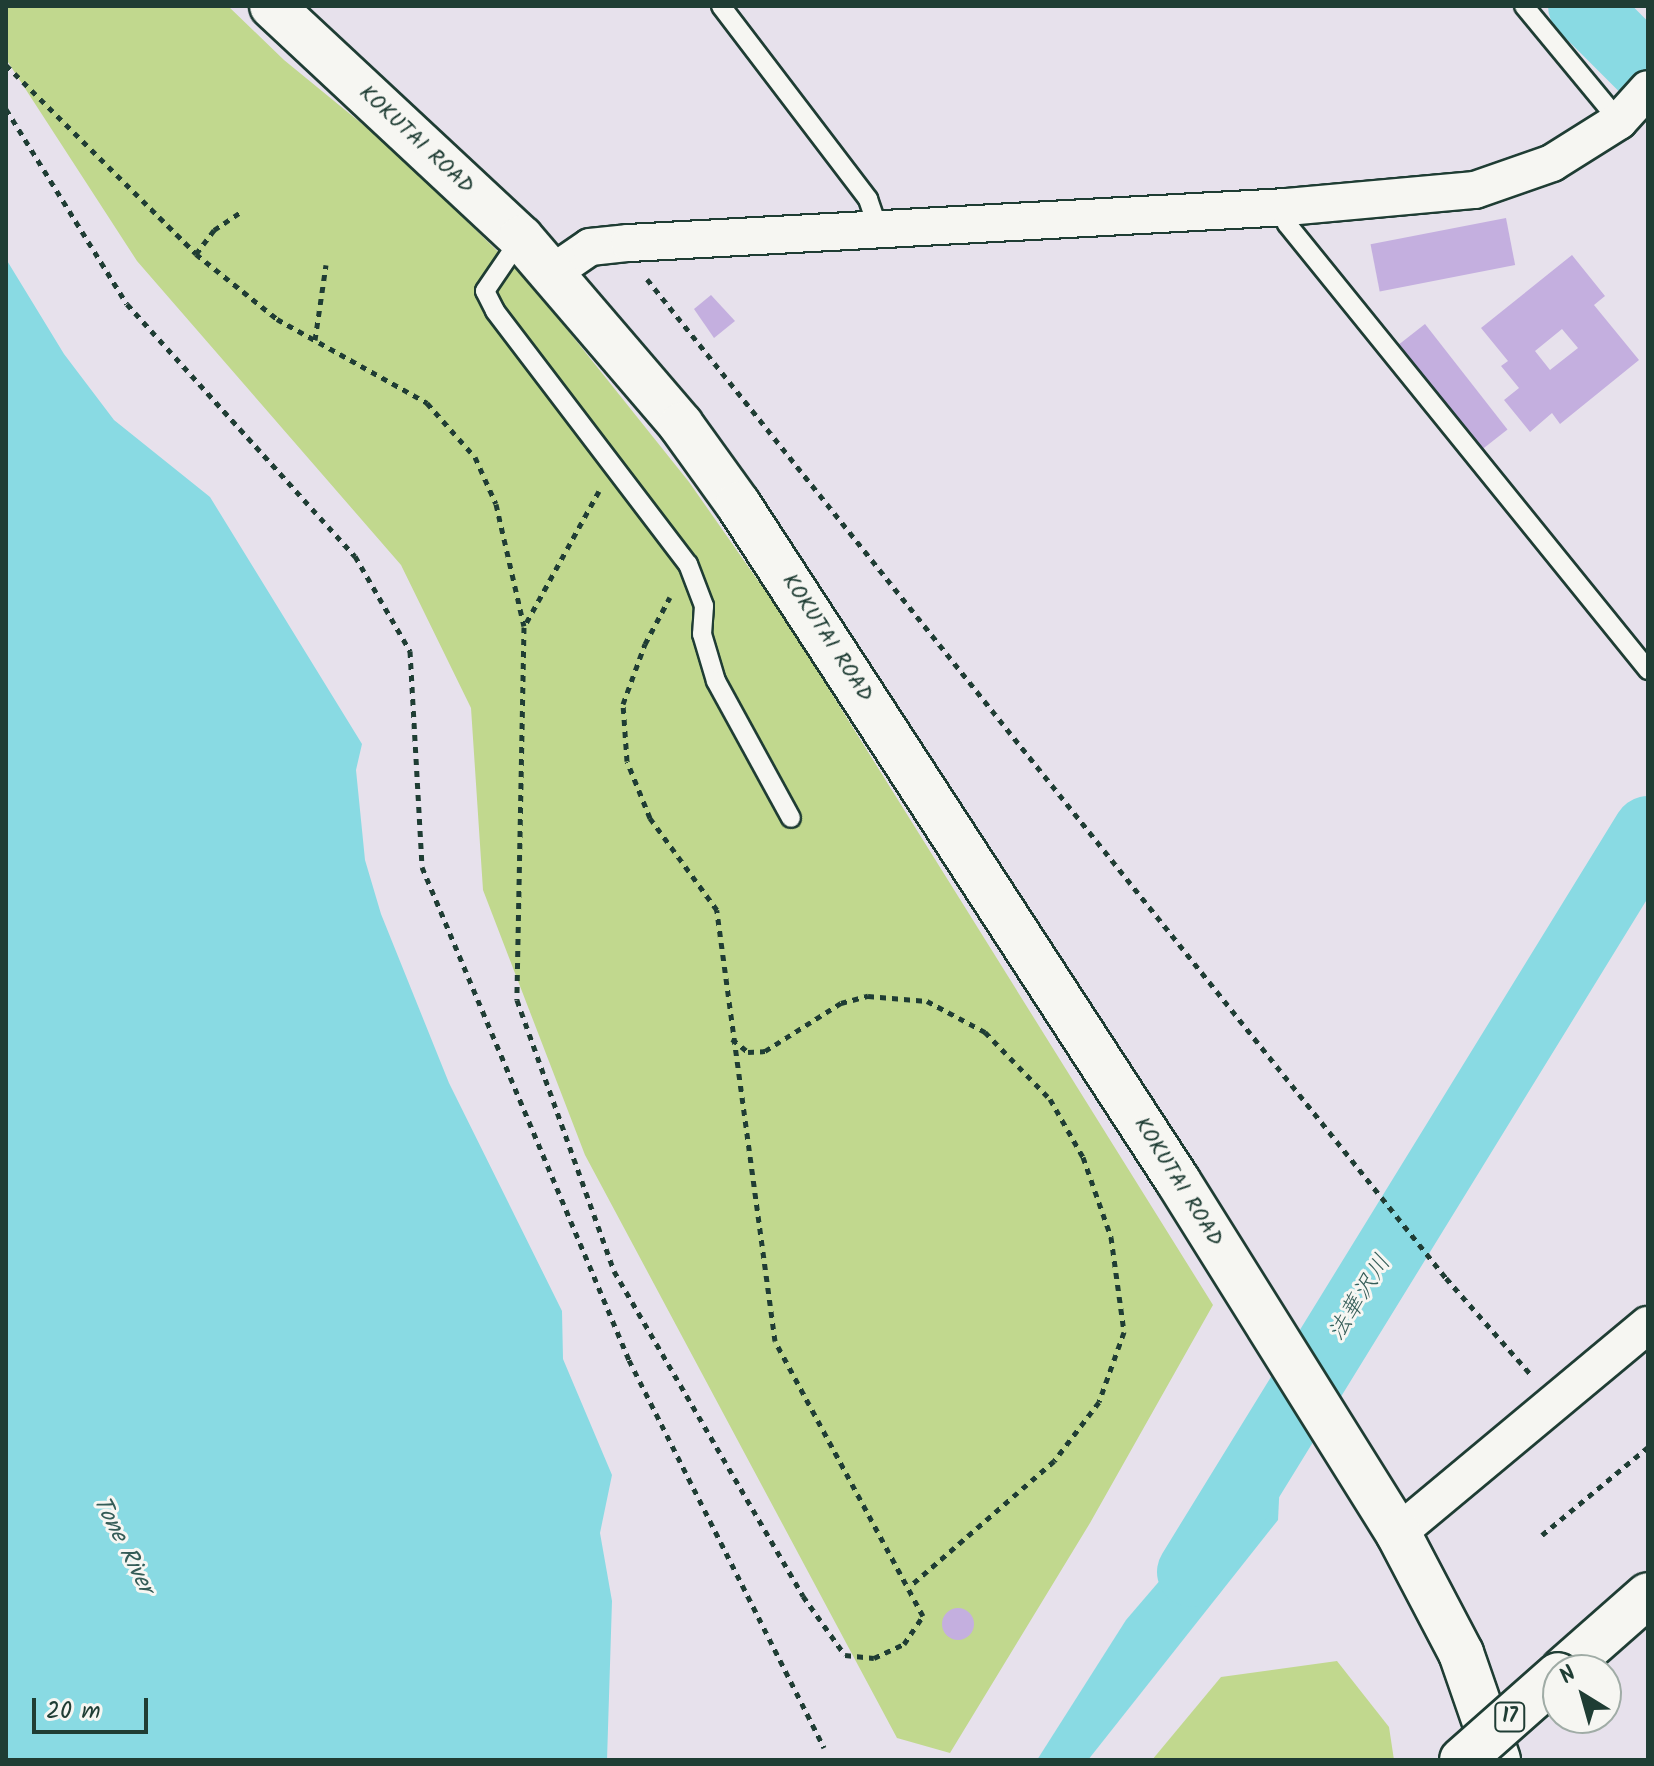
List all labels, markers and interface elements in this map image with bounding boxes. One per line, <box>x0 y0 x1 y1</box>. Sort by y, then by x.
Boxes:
street label: KOKUTAI ROAD <box>353 80 479 200</box>
street label: KOKUTAI ROAD <box>776 569 878 707</box>
street label: KOKUTAI ROAD <box>1128 1113 1228 1251</box>
water label: 法華沢川 <box>1322 1250 1398 1346</box>
water label: Tone River <box>86 1491 160 1599</box>
north arrow <box>1542 1654 1622 1734</box>
text: N <box>1552 1658 1585 1694</box>
scale bar <box>36 1682 152 1732</box>
text: 20 m <box>46 1692 101 1731</box>
road number: 17 <box>1494 1701 1526 1733</box>

